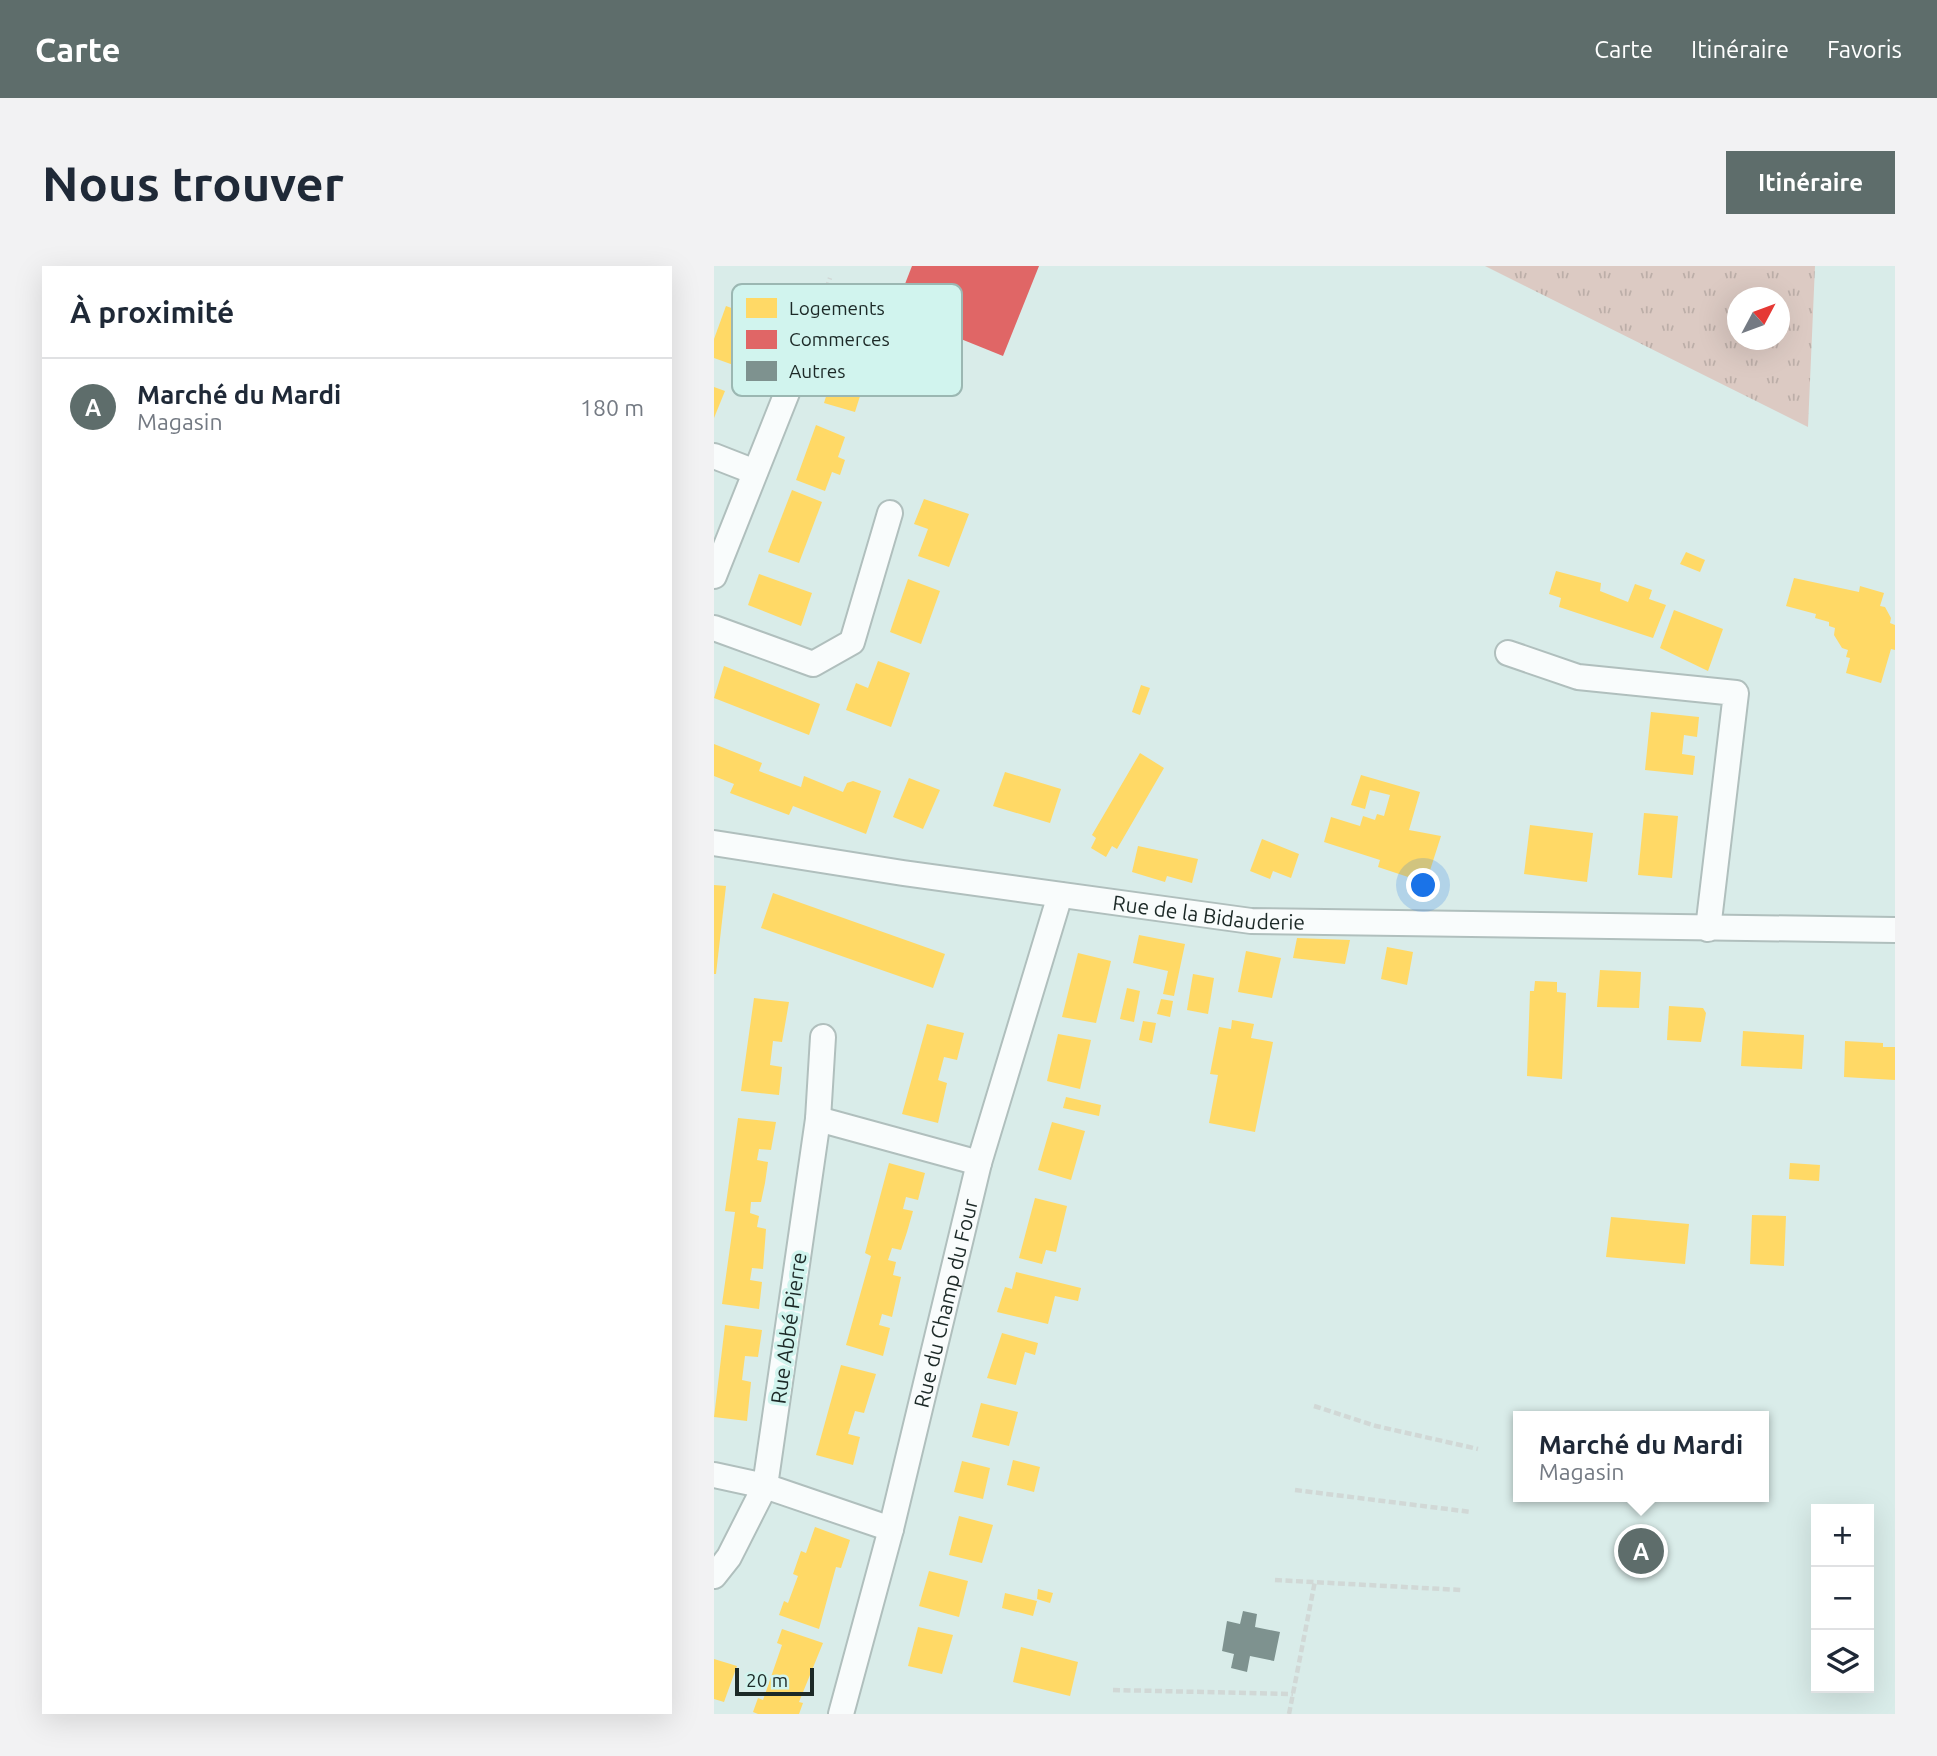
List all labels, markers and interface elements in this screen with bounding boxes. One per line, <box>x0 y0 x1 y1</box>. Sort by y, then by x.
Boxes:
text: Carte <box>35 31 121 68</box>
text: Carte <box>1594 36 1653 63</box>
text: Itinéraire <box>1691 36 1789 63</box>
text: Favoris <box>1827 36 1902 63</box>
button: Itinéraire <box>1726 151 1895 214</box>
text: Nous trouver <box>42 155 344 210</box>
legend <box>732 284 962 396</box>
north arrow <box>1727 287 1790 350</box>
text: À proximité <box>70 295 234 329</box>
text: Logements <box>789 297 885 319</box>
text: Commerces <box>789 328 890 350</box>
text: Autres <box>789 360 846 382</box>
text: Marché du Mardi <box>137 380 341 409</box>
text: A <box>85 395 101 420</box>
text: 180 m <box>580 395 644 420</box>
text: Magasin <box>137 409 223 434</box>
your location <box>1406 868 1440 902</box>
street label: Rue de la Bidauderie <box>1111 890 1305 934</box>
street label: Rue du Champ du Four <box>909 1196 982 1410</box>
street label: Rue Abbé Pierre <box>765 1251 811 1405</box>
popup <box>1513 1411 1769 1502</box>
text: Marché du Mardi <box>1539 1430 1743 1459</box>
text: Magasin <box>1539 1459 1624 1484</box>
map controls <box>1811 1504 1874 1693</box>
button: + <box>1811 1504 1874 1567</box>
pin: A <box>1618 1525 1664 1577</box>
button: − <box>1811 1567 1874 1630</box>
button: layers <box>1811 1630 1874 1693</box>
scale bar <box>735 1665 814 1697</box>
text: 20 m <box>746 1669 788 1691</box>

